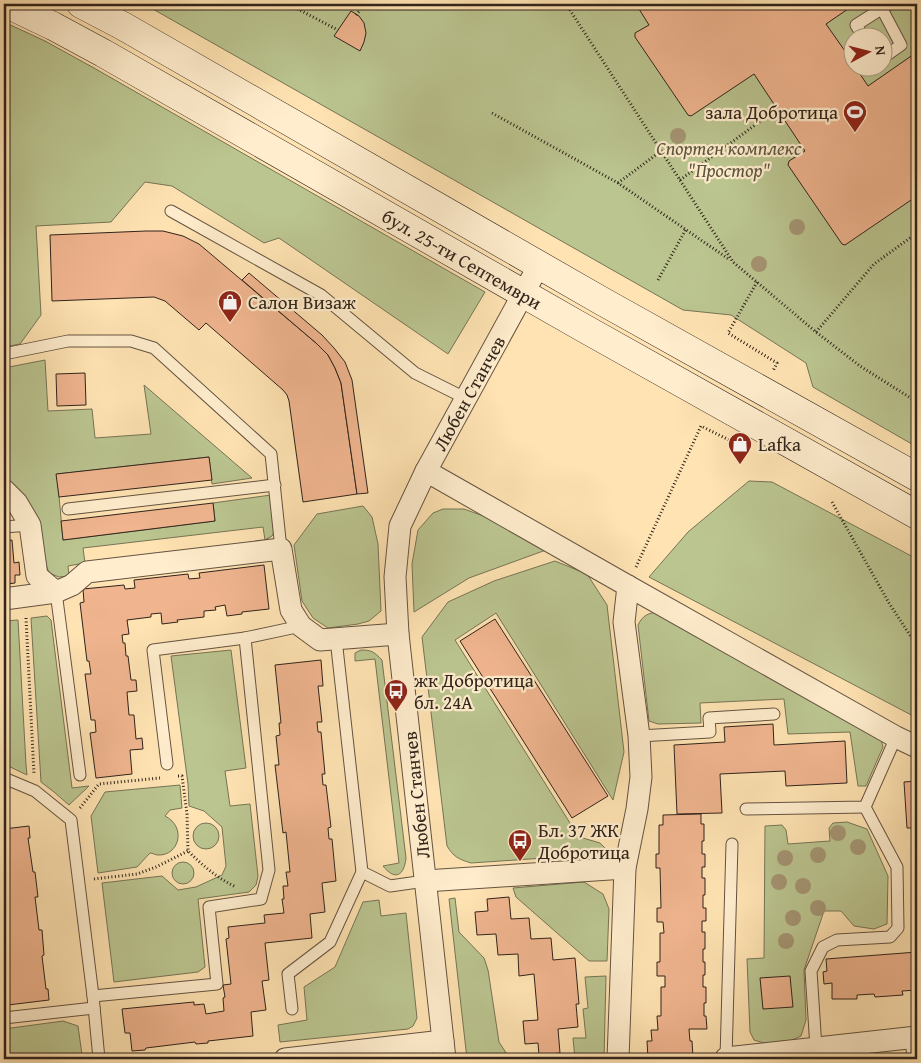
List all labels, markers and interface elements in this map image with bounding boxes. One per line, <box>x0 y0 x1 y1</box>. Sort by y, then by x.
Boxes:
north arrow <box>844 28 894 78</box>
text: N <box>870 45 891 57</box>
place label: зала Добротица <box>705 98 838 126</box>
sports icon: зала Добротица <box>842 99 868 133</box>
park label: Спортен комплекс "Простор" <box>656 134 802 184</box>
street label: бул. 25-ти Септември <box>377 202 547 316</box>
place label: Салон Визаж <box>248 288 356 316</box>
shop icon: Салон Визаж <box>217 289 243 323</box>
street label: Любен Станчев <box>426 330 512 456</box>
place label: Lafka <box>758 430 801 458</box>
shop icon: Lafka <box>727 431 753 465</box>
place label: жк Добротица бл. 24А <box>414 666 534 716</box>
bus stop icon: жк Добротица бл. 24А <box>383 678 409 712</box>
street label: Любен Станчев <box>395 730 437 860</box>
place label: Бл. 37 ЖК Добротица <box>537 816 630 866</box>
bus stop icon: Бл. 37 ЖК Добротица <box>507 828 533 862</box>

